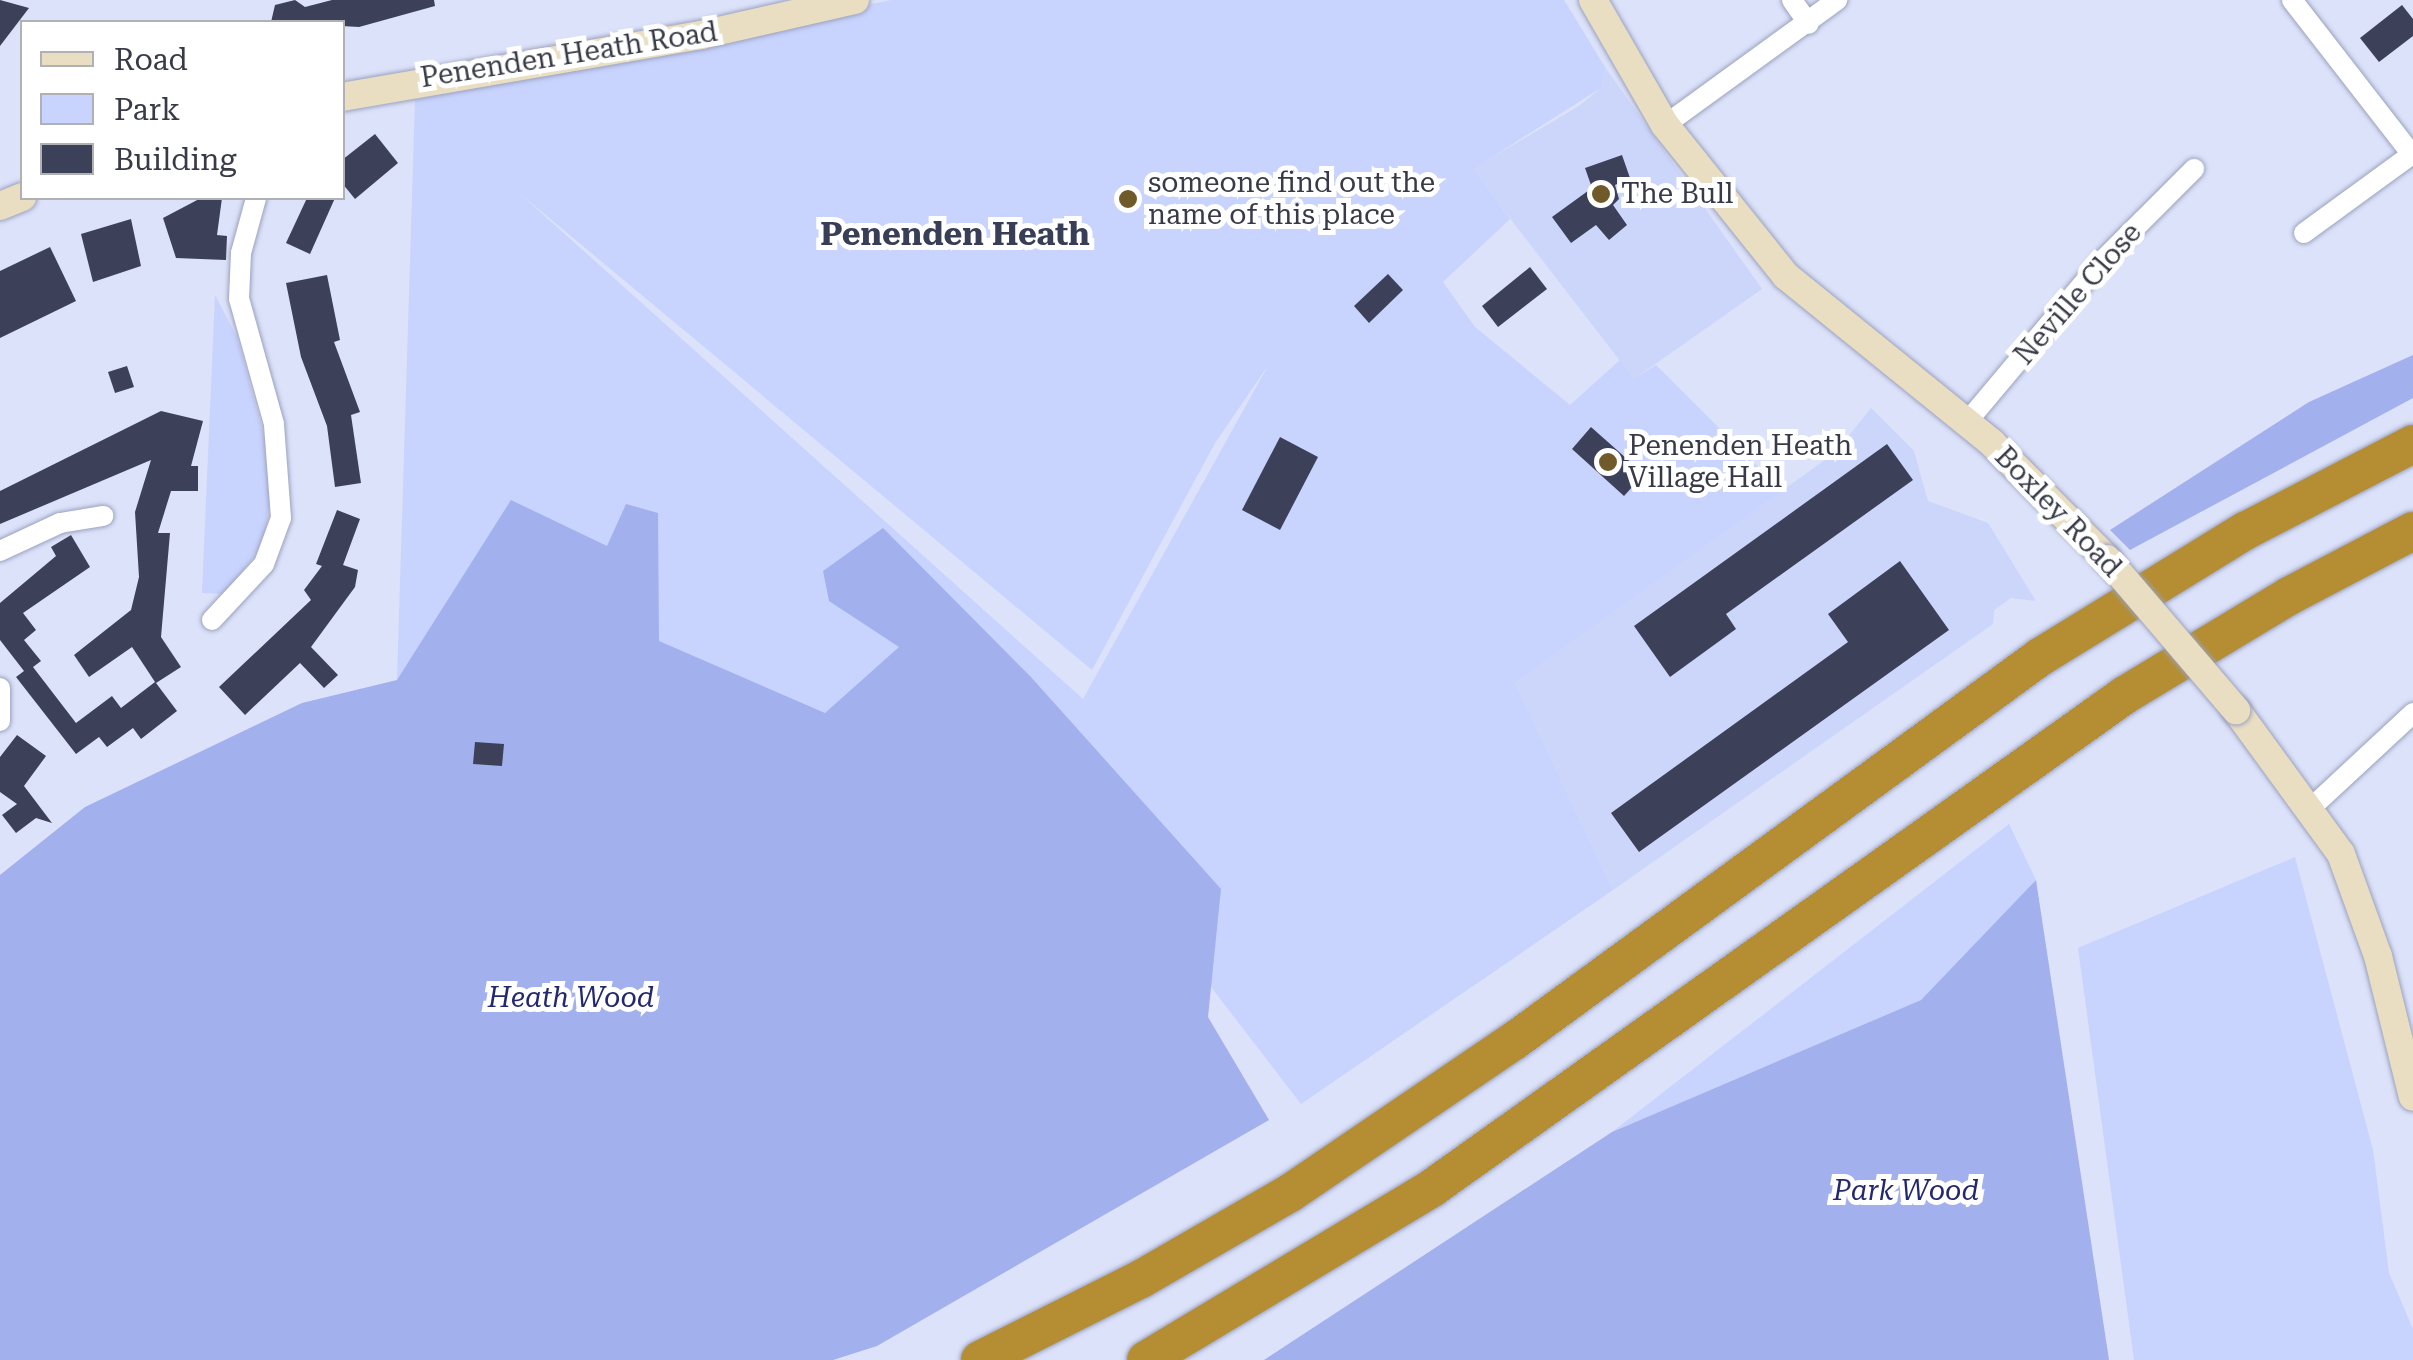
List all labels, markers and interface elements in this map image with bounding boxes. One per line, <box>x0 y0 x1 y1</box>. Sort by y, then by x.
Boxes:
street label: Penenden Heath Road <box>418 15 720 95</box>
legend <box>20 20 345 200</box>
text: Road <box>114 42 188 77</box>
text: Park <box>114 92 180 127</box>
text: Building <box>114 142 237 177</box>
place label: someone find out the name of this place <box>1148 166 1435 232</box>
place label: The Bull <box>1621 177 1734 211</box>
marker: The Bull <box>1590 183 1612 205</box>
marker: someone find out the name of this place <box>1117 188 1139 210</box>
district label: Penenden Heath <box>820 215 1090 253</box>
street label: Neville Close <box>2007 216 2149 372</box>
place label: Penenden Heath Village Hall <box>1628 429 1852 495</box>
street label: Boxley Road <box>1988 440 2128 584</box>
marker: Penenden Heath Village Hall <box>1597 451 1619 473</box>
park label: Heath Wood <box>488 981 654 1015</box>
park label: Park Wood <box>1833 1174 1979 1208</box>

